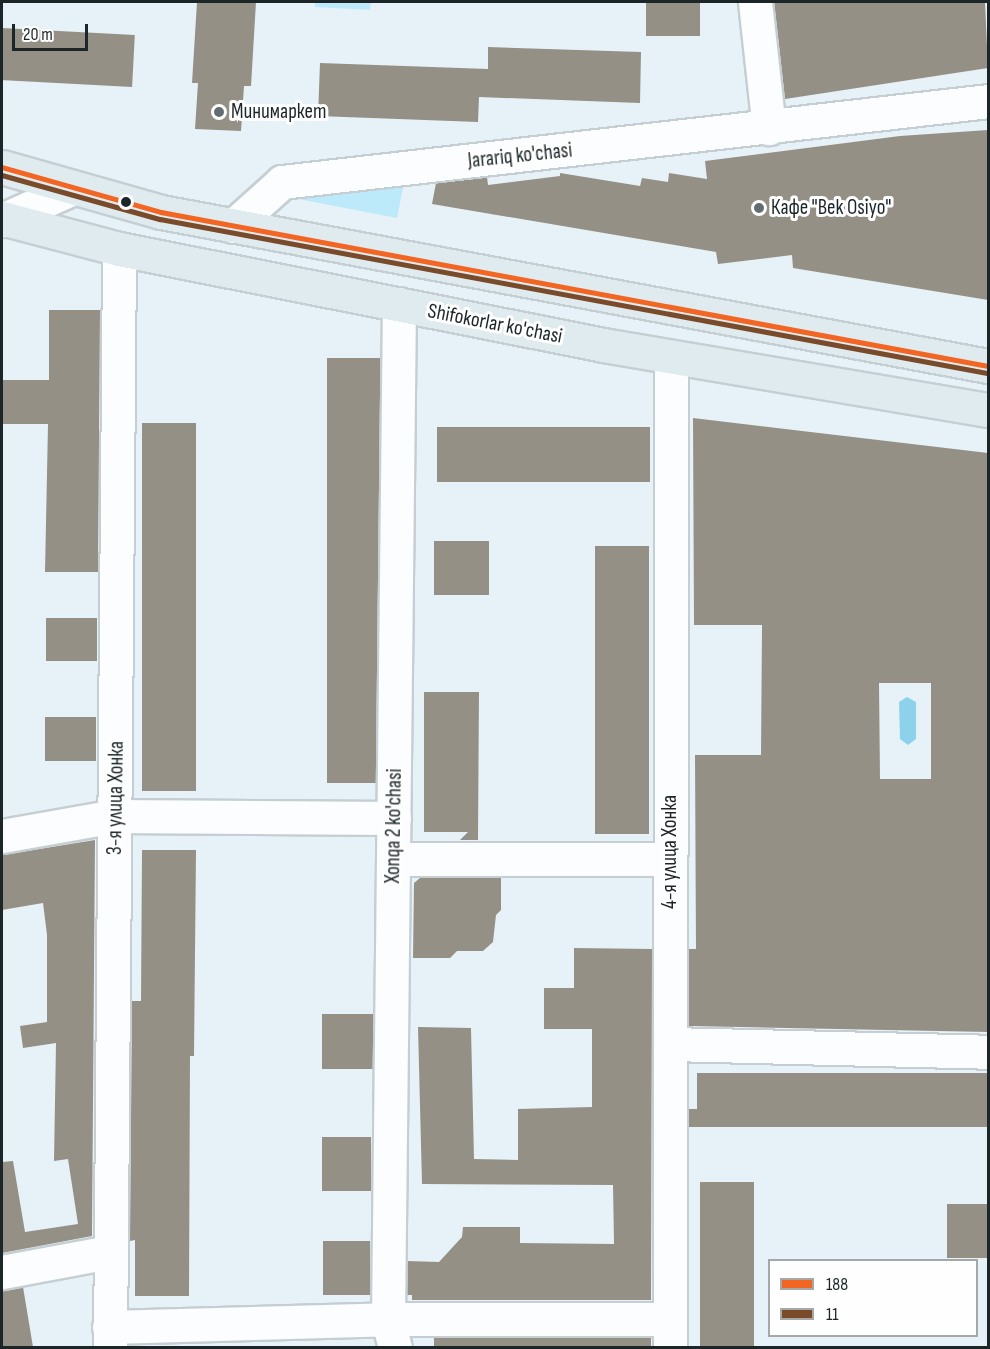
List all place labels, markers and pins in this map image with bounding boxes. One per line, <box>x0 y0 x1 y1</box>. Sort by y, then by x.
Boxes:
place label: Минимаркет <box>231 99 326 125</box>
marker: Минимаркет <box>212 105 226 119</box>
place label: Кафе "Bek Osiyo" <box>771 195 891 221</box>
unlabelled marker <box>120 196 132 208</box>
marker: Кафе "Bek Osiyo" <box>752 201 766 215</box>

